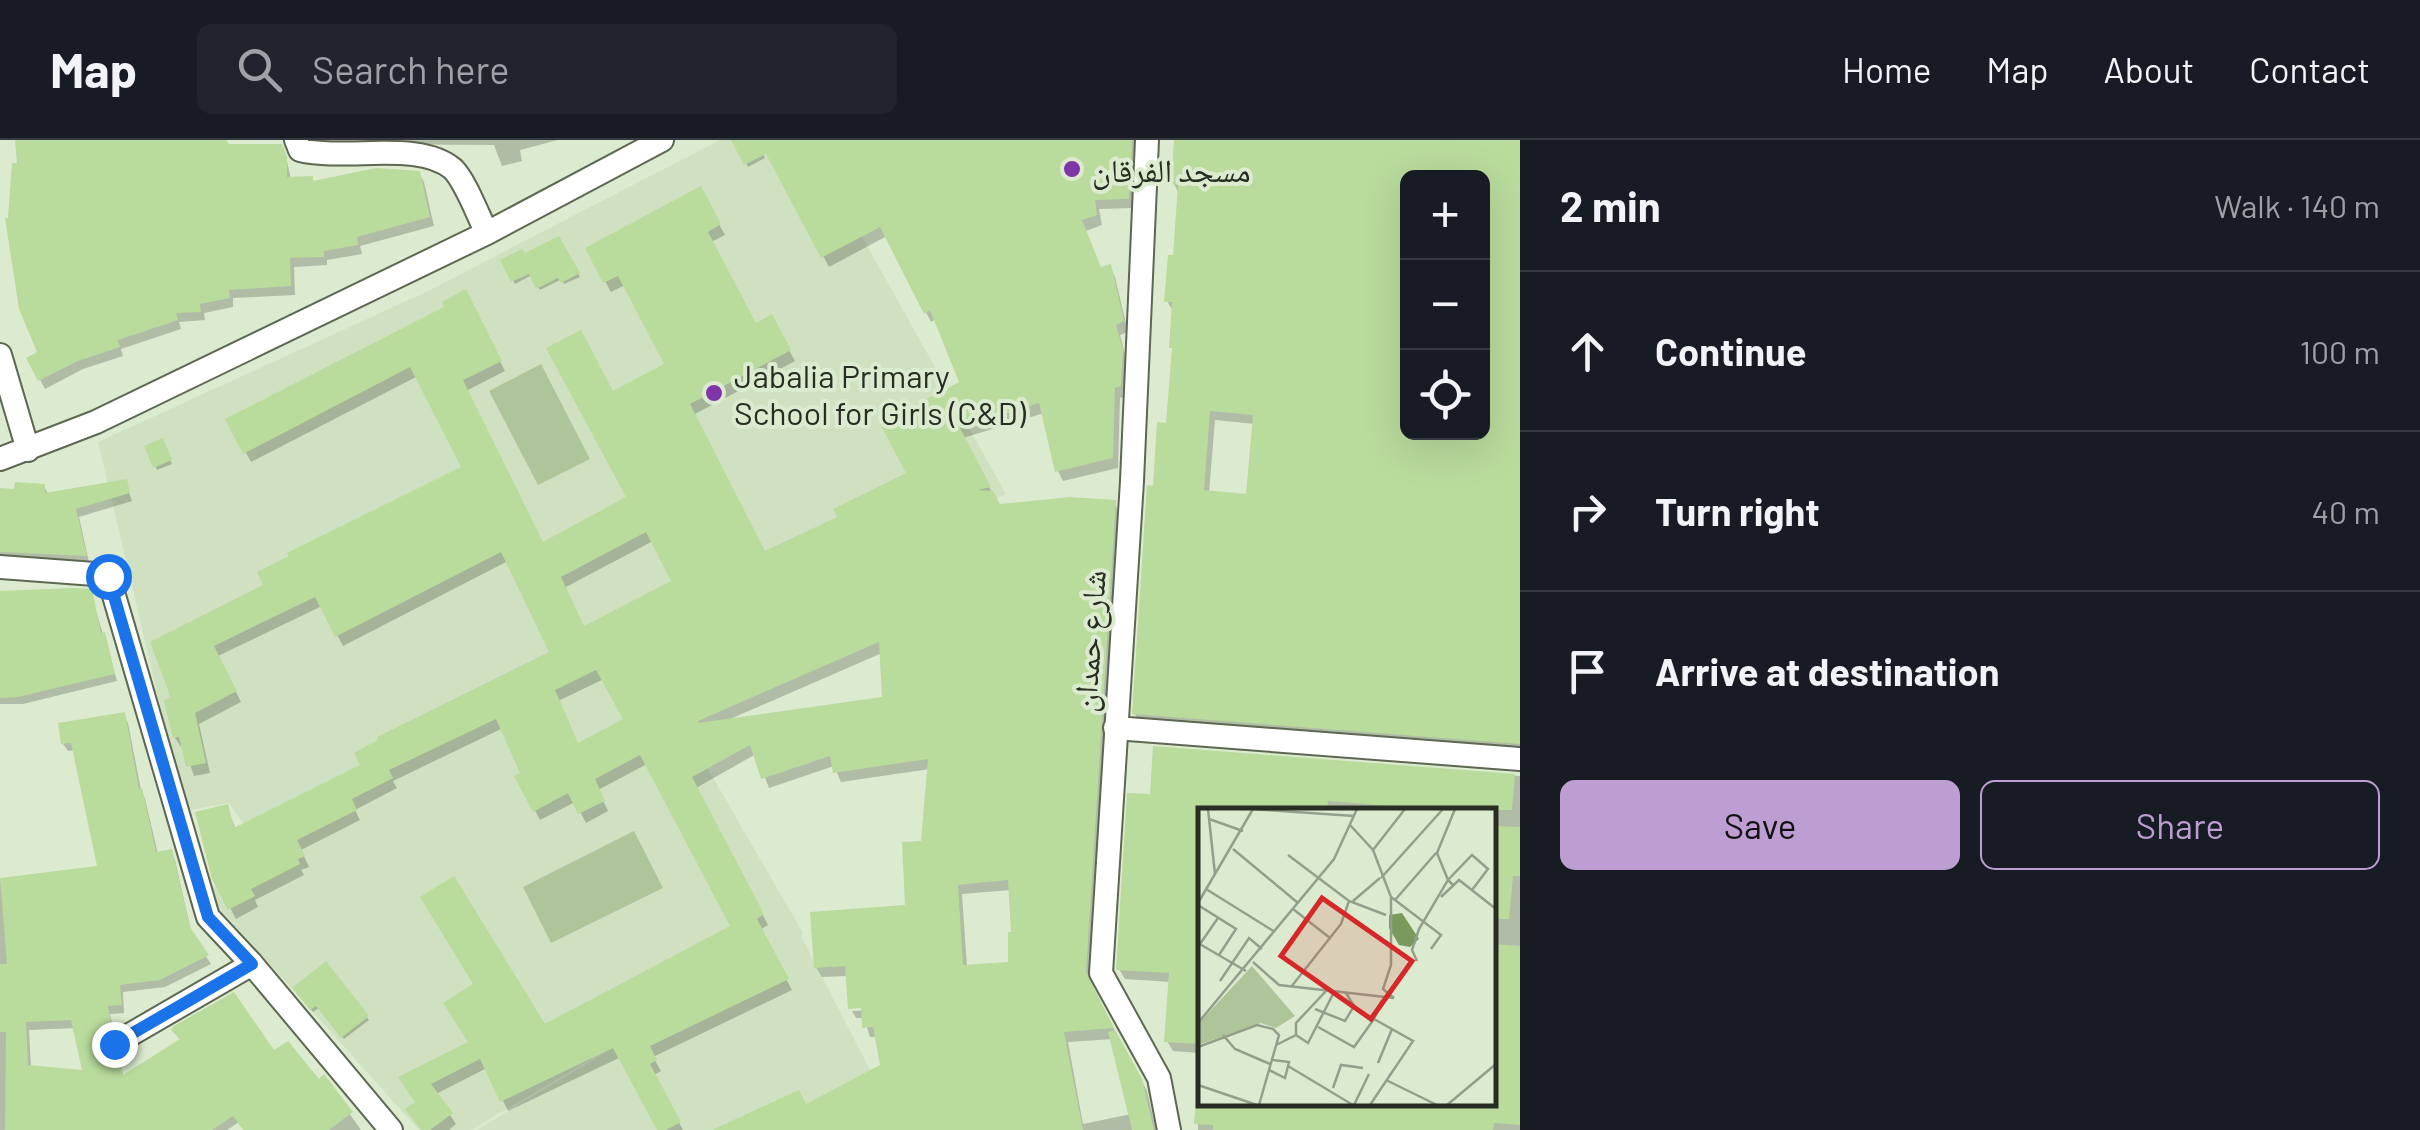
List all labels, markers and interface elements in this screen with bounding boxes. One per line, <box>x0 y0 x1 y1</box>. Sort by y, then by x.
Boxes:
search box <box>197 24 897 114</box>
text: Map <box>50 40 137 98</box>
icon: search <box>232 42 287 97</box>
text: Search here <box>312 46 509 92</box>
text: Home <box>1842 48 1931 90</box>
text: Map <box>1986 48 2049 90</box>
text: About <box>2104 48 2194 90</box>
text: Contact <box>2249 48 2370 90</box>
place label: مسجد الفرقان <box>1092 150 1251 190</box>
marker: مسجد الفرقان <box>1061 158 1083 180</box>
map controls <box>1400 170 1490 440</box>
button: + <box>1400 170 1490 260</box>
text: 2 min <box>1560 180 1661 230</box>
text: Walk · 140 m <box>2214 186 2380 224</box>
button: − <box>1400 260 1490 350</box>
icon: ahead <box>1560 324 1615 379</box>
text: Continue <box>1655 328 1806 374</box>
text: 100 m <box>2300 332 2380 370</box>
button: locate <box>1400 350 1490 440</box>
place label: Jabalia Primary School for Girls (C&D) <box>734 356 1027 431</box>
marker: Jabalia Primary School for Girls (C&D) <box>703 382 725 404</box>
icon: right <box>1560 484 1615 539</box>
text: Turn right <box>1655 488 1820 534</box>
text: 40 m <box>2311 492 2380 530</box>
route start <box>86 554 132 600</box>
street label: شارع حمدان <box>1064 569 1115 714</box>
icon: arrive <box>1560 644 1615 699</box>
text: Arrive at destination <box>1655 648 2000 694</box>
button: Save <box>1560 780 1960 870</box>
button: Share <box>1980 780 2380 870</box>
inset map <box>1198 808 1495 1105</box>
route end <box>92 1022 138 1068</box>

